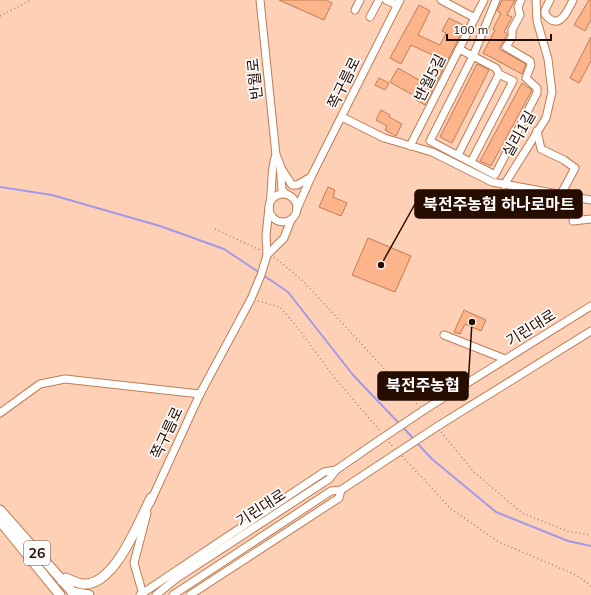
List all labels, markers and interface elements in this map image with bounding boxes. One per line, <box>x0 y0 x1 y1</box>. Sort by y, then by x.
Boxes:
scale bar <box>447 16 551 42</box>
text: 100 m <box>453 22 488 37</box>
street label: 반월5길 <box>410 51 449 105</box>
street label: 쪽구름로 <box>323 54 364 112</box>
street label: 반월로 <box>243 57 266 101</box>
street label: 실리1길 <box>498 107 539 160</box>
callout: 북전주농협 하나로마트 <box>415 190 582 218</box>
text: 북전주농협 하나로마트 <box>423 194 575 214</box>
street label: 기린대로 <box>502 305 559 350</box>
callout: 북전주농협 <box>378 372 468 400</box>
text: 북전주농협 <box>386 375 460 395</box>
street label: 쪽구름로 <box>146 404 187 462</box>
street label: 기린대로 <box>232 485 289 531</box>
road number: 26 <box>24 541 50 565</box>

